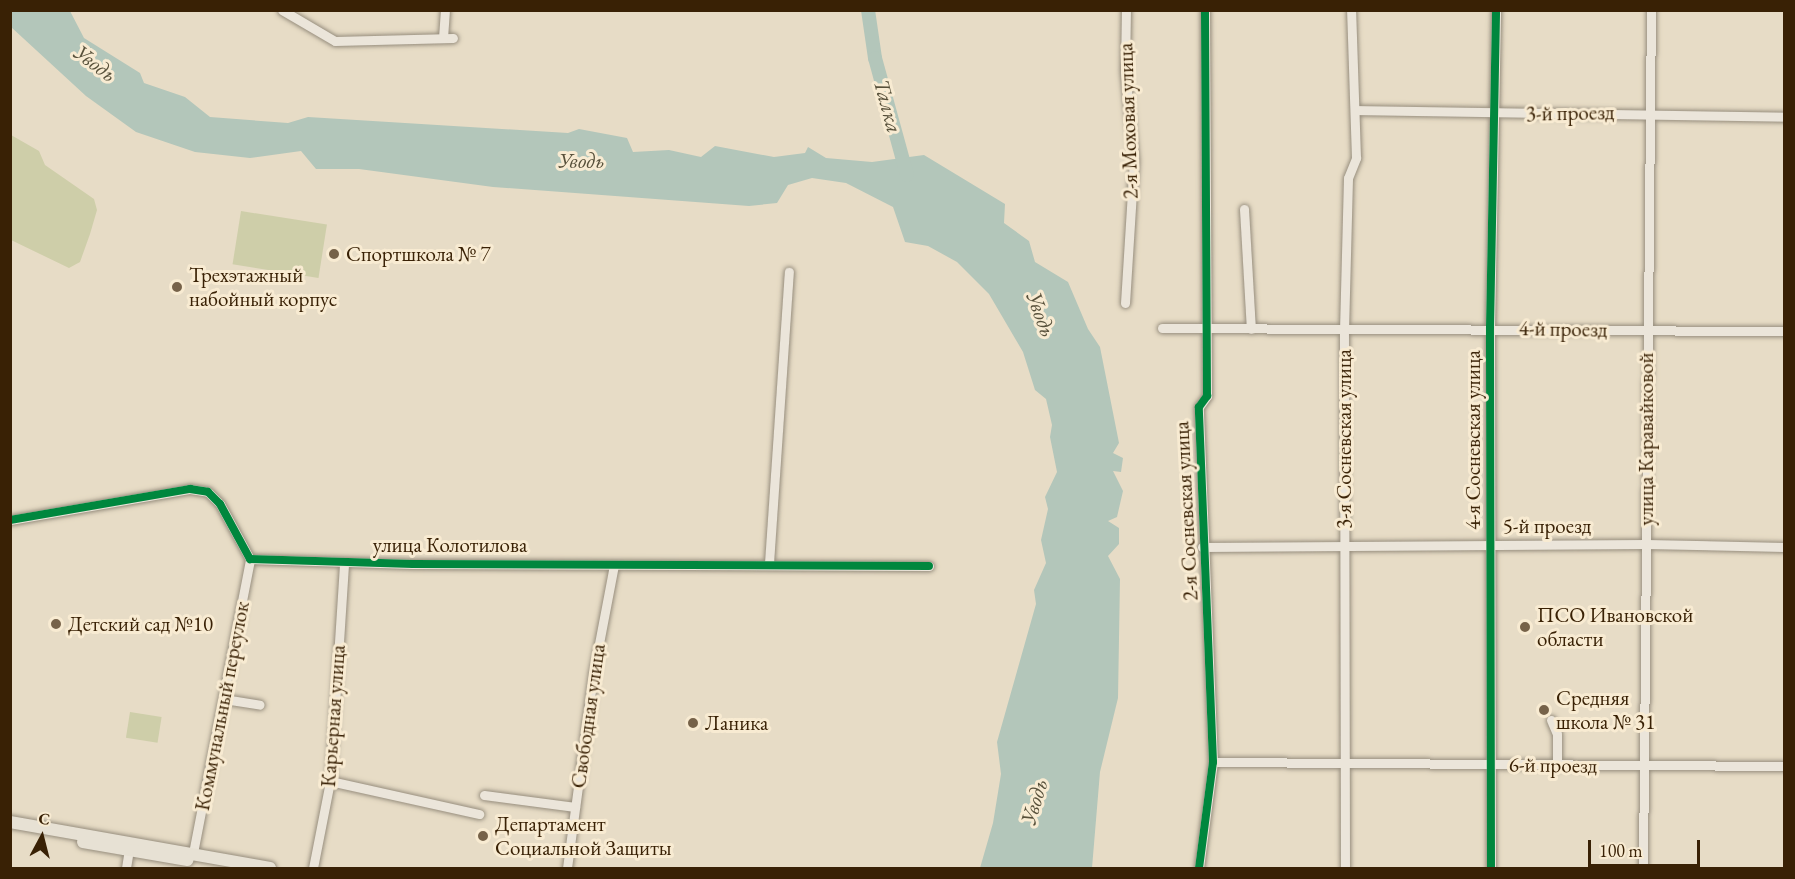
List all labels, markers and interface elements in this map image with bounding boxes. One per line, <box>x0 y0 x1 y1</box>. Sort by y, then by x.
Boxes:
water label: Уводь <box>68 38 122 88</box>
street label: 2-я Моховая улица <box>1113 42 1143 200</box>
water label: Талка <box>868 76 908 136</box>
street label: 3-й проезд <box>1526 100 1614 126</box>
water label: Уводь <box>558 148 604 174</box>
place label: Спортшкола № 7 <box>346 241 491 267</box>
marker: Спортшкола № 7 <box>327 247 341 261</box>
place label: Трехэтажный набойный корпус <box>189 262 337 312</box>
marker: Трехэтажный набойный корпус <box>170 280 184 294</box>
water label: Уводь <box>1021 288 1061 340</box>
street label: 4-й проезд <box>1519 316 1607 342</box>
street label: 3-я Сосневская улица <box>1331 349 1357 529</box>
street label: 4-я Сосневская улица <box>1460 350 1486 530</box>
street label: улица Каравайковой <box>1633 352 1659 526</box>
street label: 2-я Сосневская улица <box>1169 420 1203 602</box>
street label: 5-й проезд <box>1503 513 1591 539</box>
street label: улица Колотилова <box>373 532 527 558</box>
street label: Коммунальный переулок <box>189 599 255 813</box>
place label: ПСО Ивановской области <box>1537 602 1693 652</box>
place label: Детский сад №10 <box>68 611 213 637</box>
marker: Детский сад №10 <box>49 617 63 631</box>
marker: ПСО Ивановской области <box>1518 620 1532 634</box>
street label: Свободная улица <box>565 642 611 790</box>
street label: Карьерная улица <box>315 644 351 788</box>
place label: Средняя школа № 31 <box>1556 685 1655 735</box>
marker: Средняя школа № 31 <box>1537 703 1551 717</box>
place label: Ланика <box>705 710 768 736</box>
marker: Ланика <box>686 716 700 730</box>
street label: 6-й проезд <box>1509 752 1597 778</box>
water label: Уводь <box>1015 776 1053 828</box>
north arrow <box>12 807 72 867</box>
text: С <box>37 808 51 830</box>
place label: Департамент Социальной Защиты <box>495 811 672 861</box>
scale bar <box>1591 828 1704 866</box>
marker: Департамент Социальной Защиты <box>476 829 490 843</box>
text: 100 m <box>1599 839 1643 862</box>

